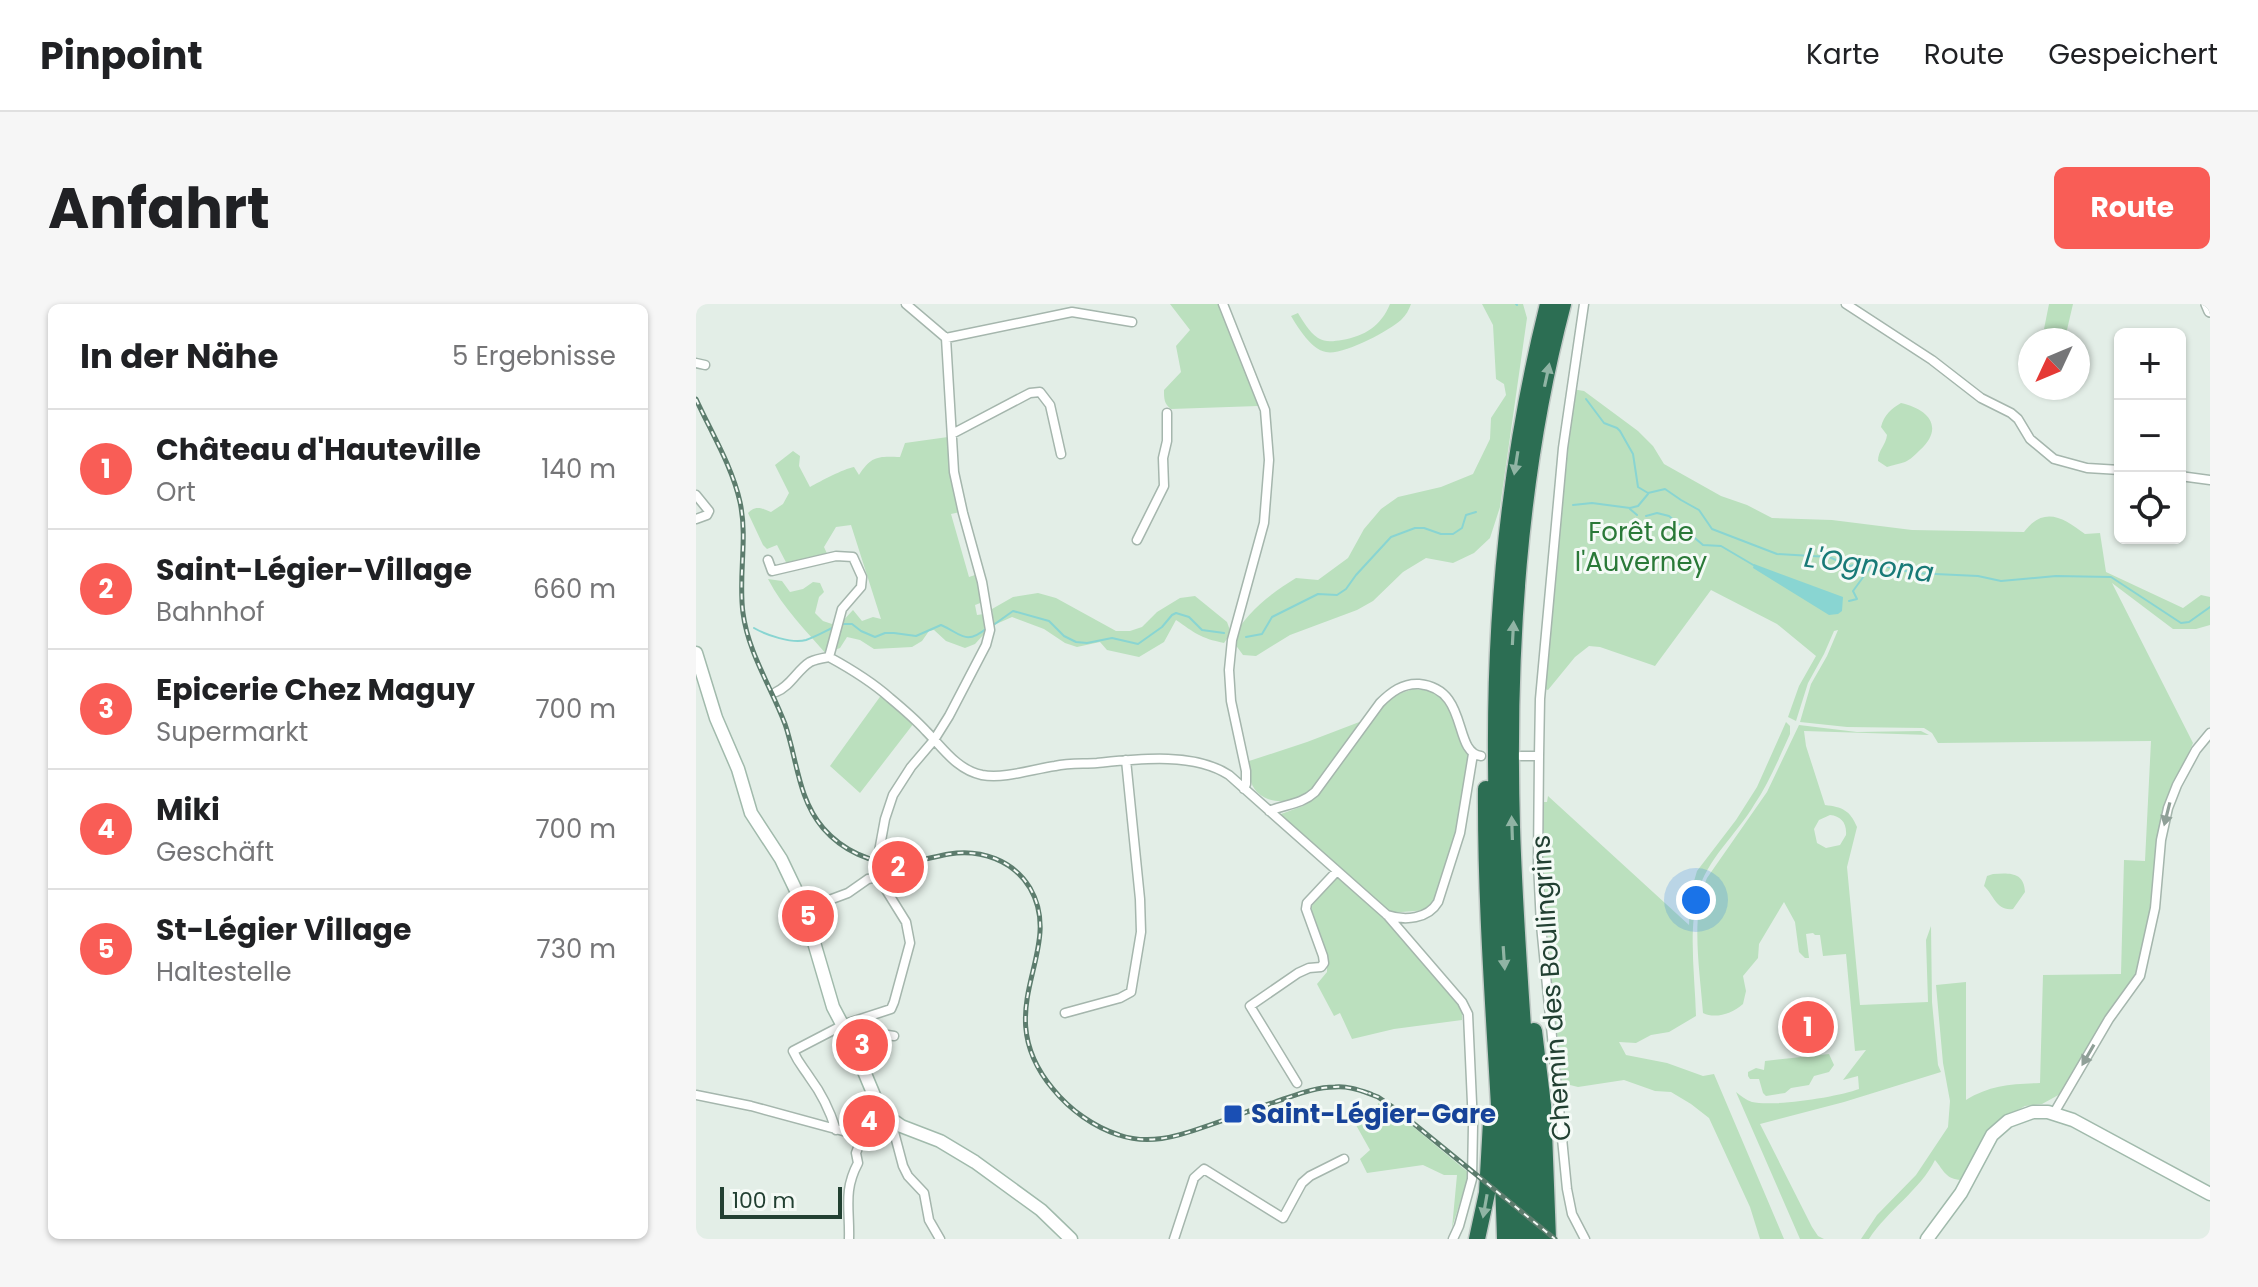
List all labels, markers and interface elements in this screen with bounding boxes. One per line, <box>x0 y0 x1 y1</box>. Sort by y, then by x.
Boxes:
text: Pinpoint <box>40 29 203 82</box>
text: Karte <box>1806 35 1880 74</box>
text: Route <box>1924 35 2004 74</box>
text: Gespeichert <box>2048 35 2218 74</box>
button: Route <box>2054 167 2210 249</box>
text: Anfahrt <box>48 169 270 248</box>
north arrow <box>2018 328 2090 400</box>
map controls <box>2114 328 2186 544</box>
button: + <box>2114 328 2186 400</box>
text: In der Nähe <box>80 332 278 380</box>
text: 5 Ergebnisse <box>452 338 616 374</box>
one-way arrow <box>1541 363 1554 388</box>
button: − <box>2114 400 2186 472</box>
text: Château d'Hauteville <box>156 428 481 471</box>
text: 1 <box>101 451 111 487</box>
text: 140 m <box>541 451 616 487</box>
one-way arrow <box>1510 451 1522 476</box>
button: locate <box>2114 472 2186 544</box>
text: Ort <box>156 474 196 510</box>
park label: Forêt de l'Auverney <box>1575 514 1708 580</box>
water label: L'Ognona <box>1802 538 1936 592</box>
text: Saint-Légier-Village <box>156 548 472 591</box>
text: 2 <box>99 571 113 607</box>
text: 660 m <box>533 571 616 607</box>
text: Bahnhof <box>156 594 265 630</box>
one-way arrow <box>1507 620 1520 645</box>
text: Epicerie Chez Maguy <box>156 668 475 711</box>
text: 3 <box>98 691 114 727</box>
text: 700 m <box>535 691 616 727</box>
text: Supermarkt <box>156 714 308 750</box>
text: Miki <box>156 788 220 831</box>
one-way arrow <box>2161 801 2173 826</box>
text: 4 <box>97 811 115 847</box>
text: 700 m <box>535 811 616 847</box>
one-way arrow <box>1506 815 1518 840</box>
text: Geschäft <box>156 834 274 870</box>
street label: Chemin des Boulingrins <box>1522 834 1580 1142</box>
pin: 2 <box>872 837 924 897</box>
your location <box>1676 880 1716 920</box>
pin: 5 <box>782 886 834 946</box>
text: St-Légier Village <box>156 908 411 951</box>
text: 5 <box>98 931 114 967</box>
text: 730 m <box>536 931 616 967</box>
one-way arrow <box>1498 946 1511 971</box>
text: Haltestelle <box>156 954 292 990</box>
pin: 1 <box>1782 997 1834 1057</box>
pin: 3 <box>836 1015 888 1075</box>
one-way arrow <box>2081 1044 2095 1066</box>
pin: 4 <box>843 1091 895 1151</box>
place label: Saint-Légier-Gare <box>1251 1096 1496 1132</box>
marker: Saint-Légier-Gare <box>1222 1103 1244 1125</box>
scale bar <box>720 1183 842 1219</box>
text: 100 m <box>732 1185 795 1216</box>
one-way arrow <box>1478 1194 1490 1219</box>

